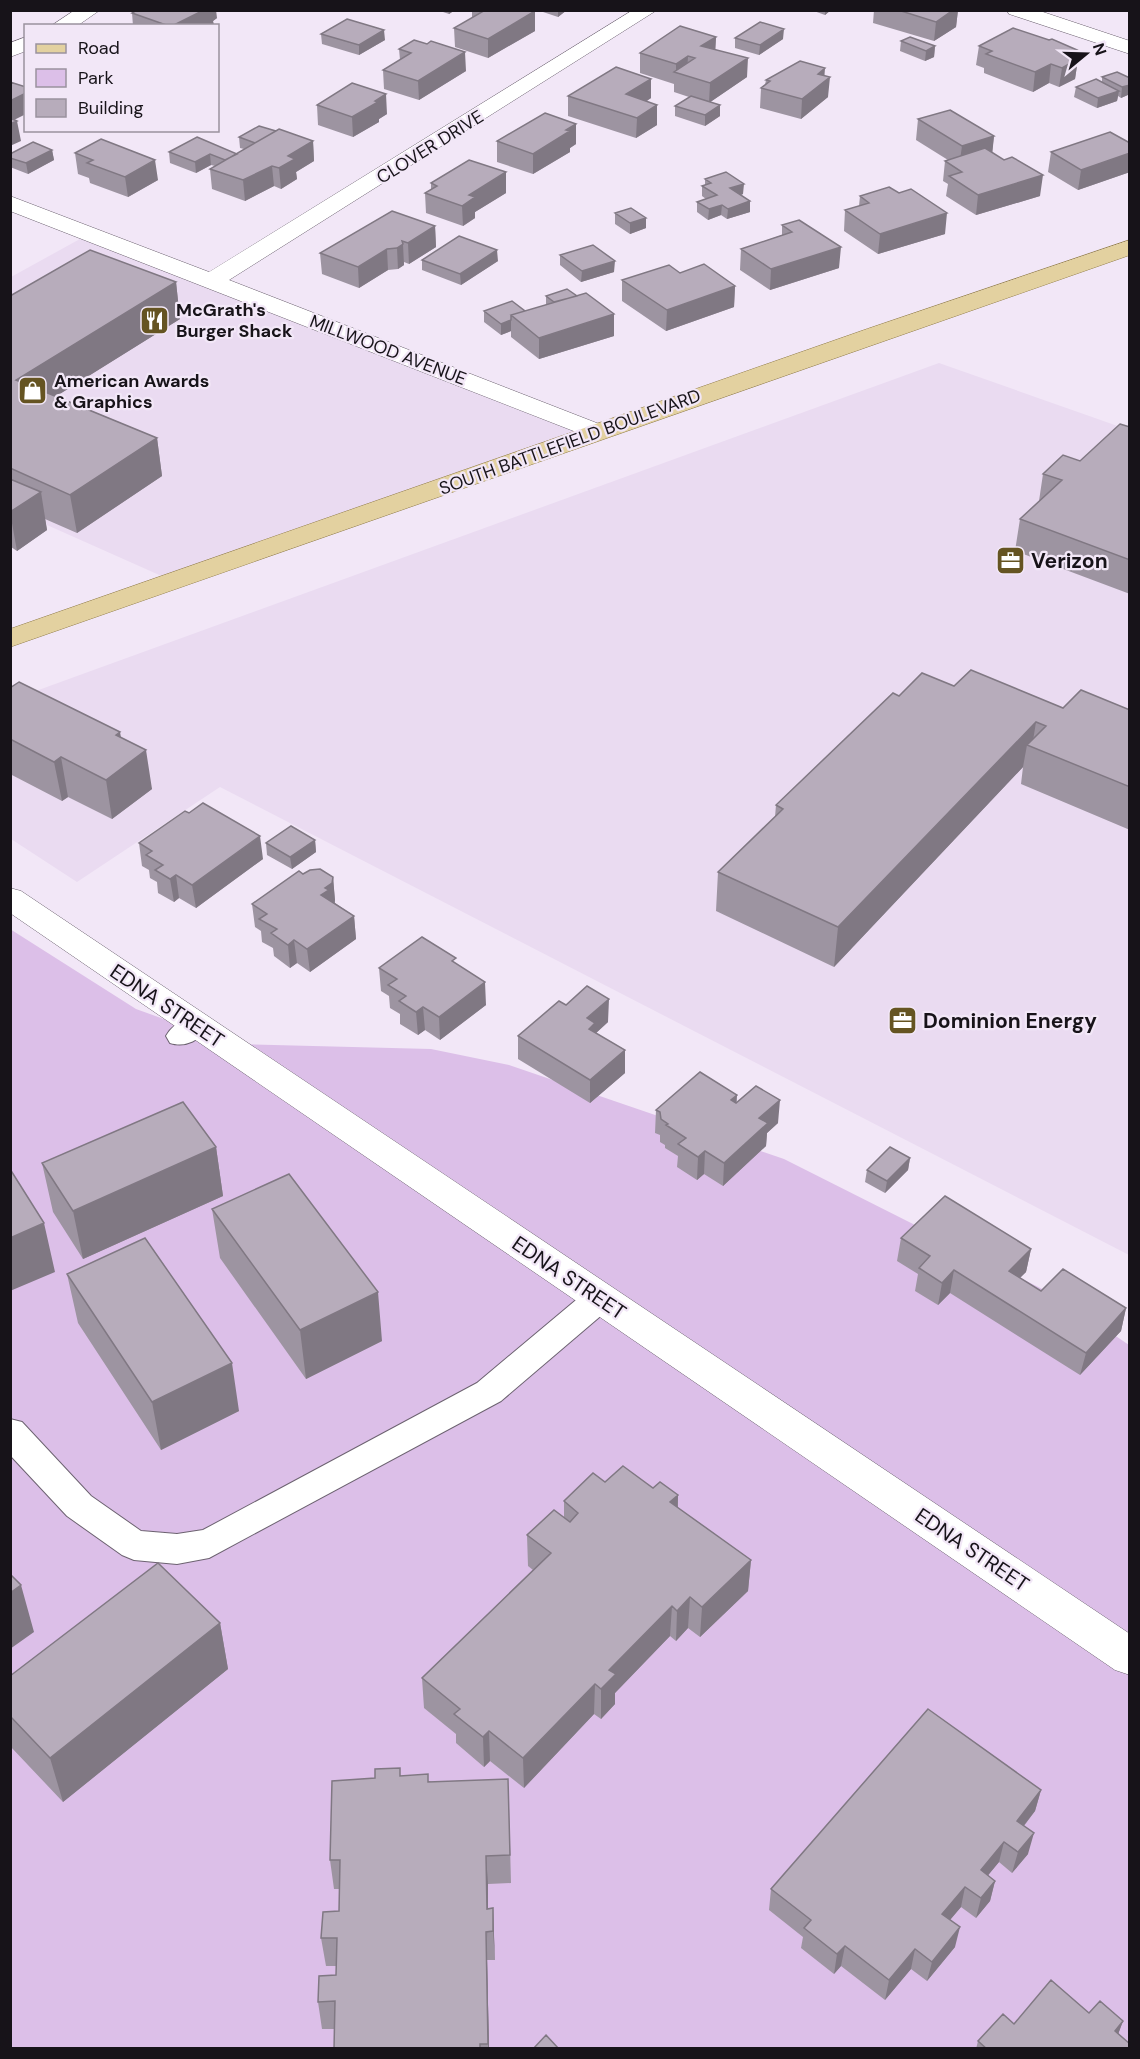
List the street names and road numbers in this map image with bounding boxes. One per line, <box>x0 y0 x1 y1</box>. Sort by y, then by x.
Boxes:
street label: CLOVER DRIVE <box>372 105 488 189</box>
street label: MILLWOOD AVENUE <box>306 309 470 391</box>
street label: SOUTH BATTLEFIELD BOULEVARD <box>436 383 704 501</box>
street label: EDNA STREET <box>104 957 230 1055</box>
street label: EDNA STREET <box>506 1229 632 1327</box>
street label: EDNA STREET <box>909 1501 1035 1599</box>

